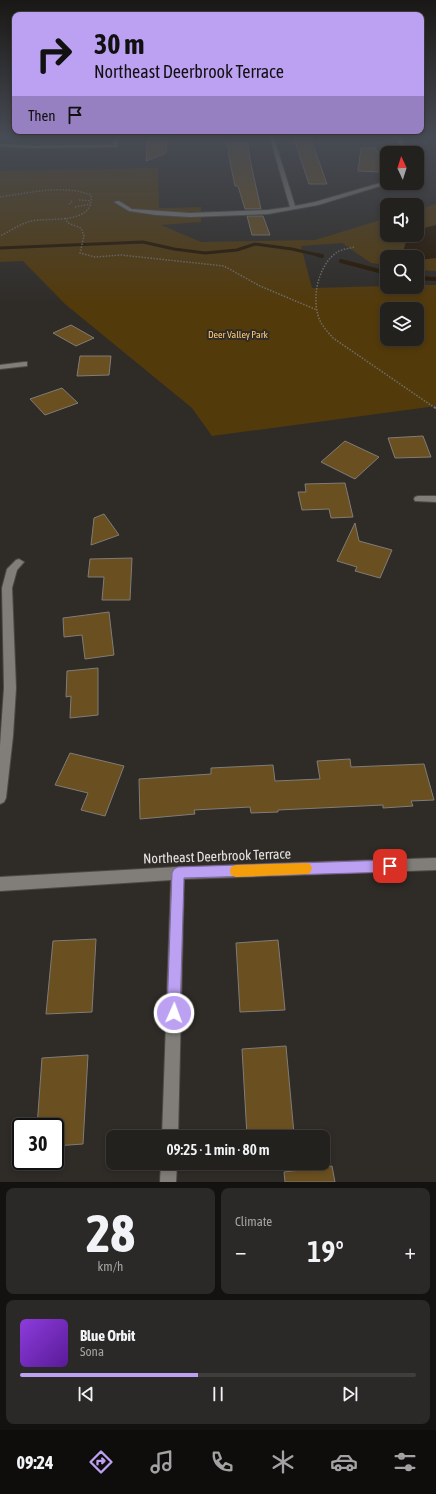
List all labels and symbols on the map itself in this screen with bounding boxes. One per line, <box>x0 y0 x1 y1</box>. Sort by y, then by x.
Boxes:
north arrow <box>380 146 424 190</box>
park label: Deer Valley Park <box>208 329 269 340</box>
street label: Northeast Deerbrook Terrace <box>143 845 291 867</box>
pin <box>373 849 407 883</box>
position arrow <box>153 992 195 1034</box>
speed limit sign: 30 <box>12 1118 64 1170</box>

